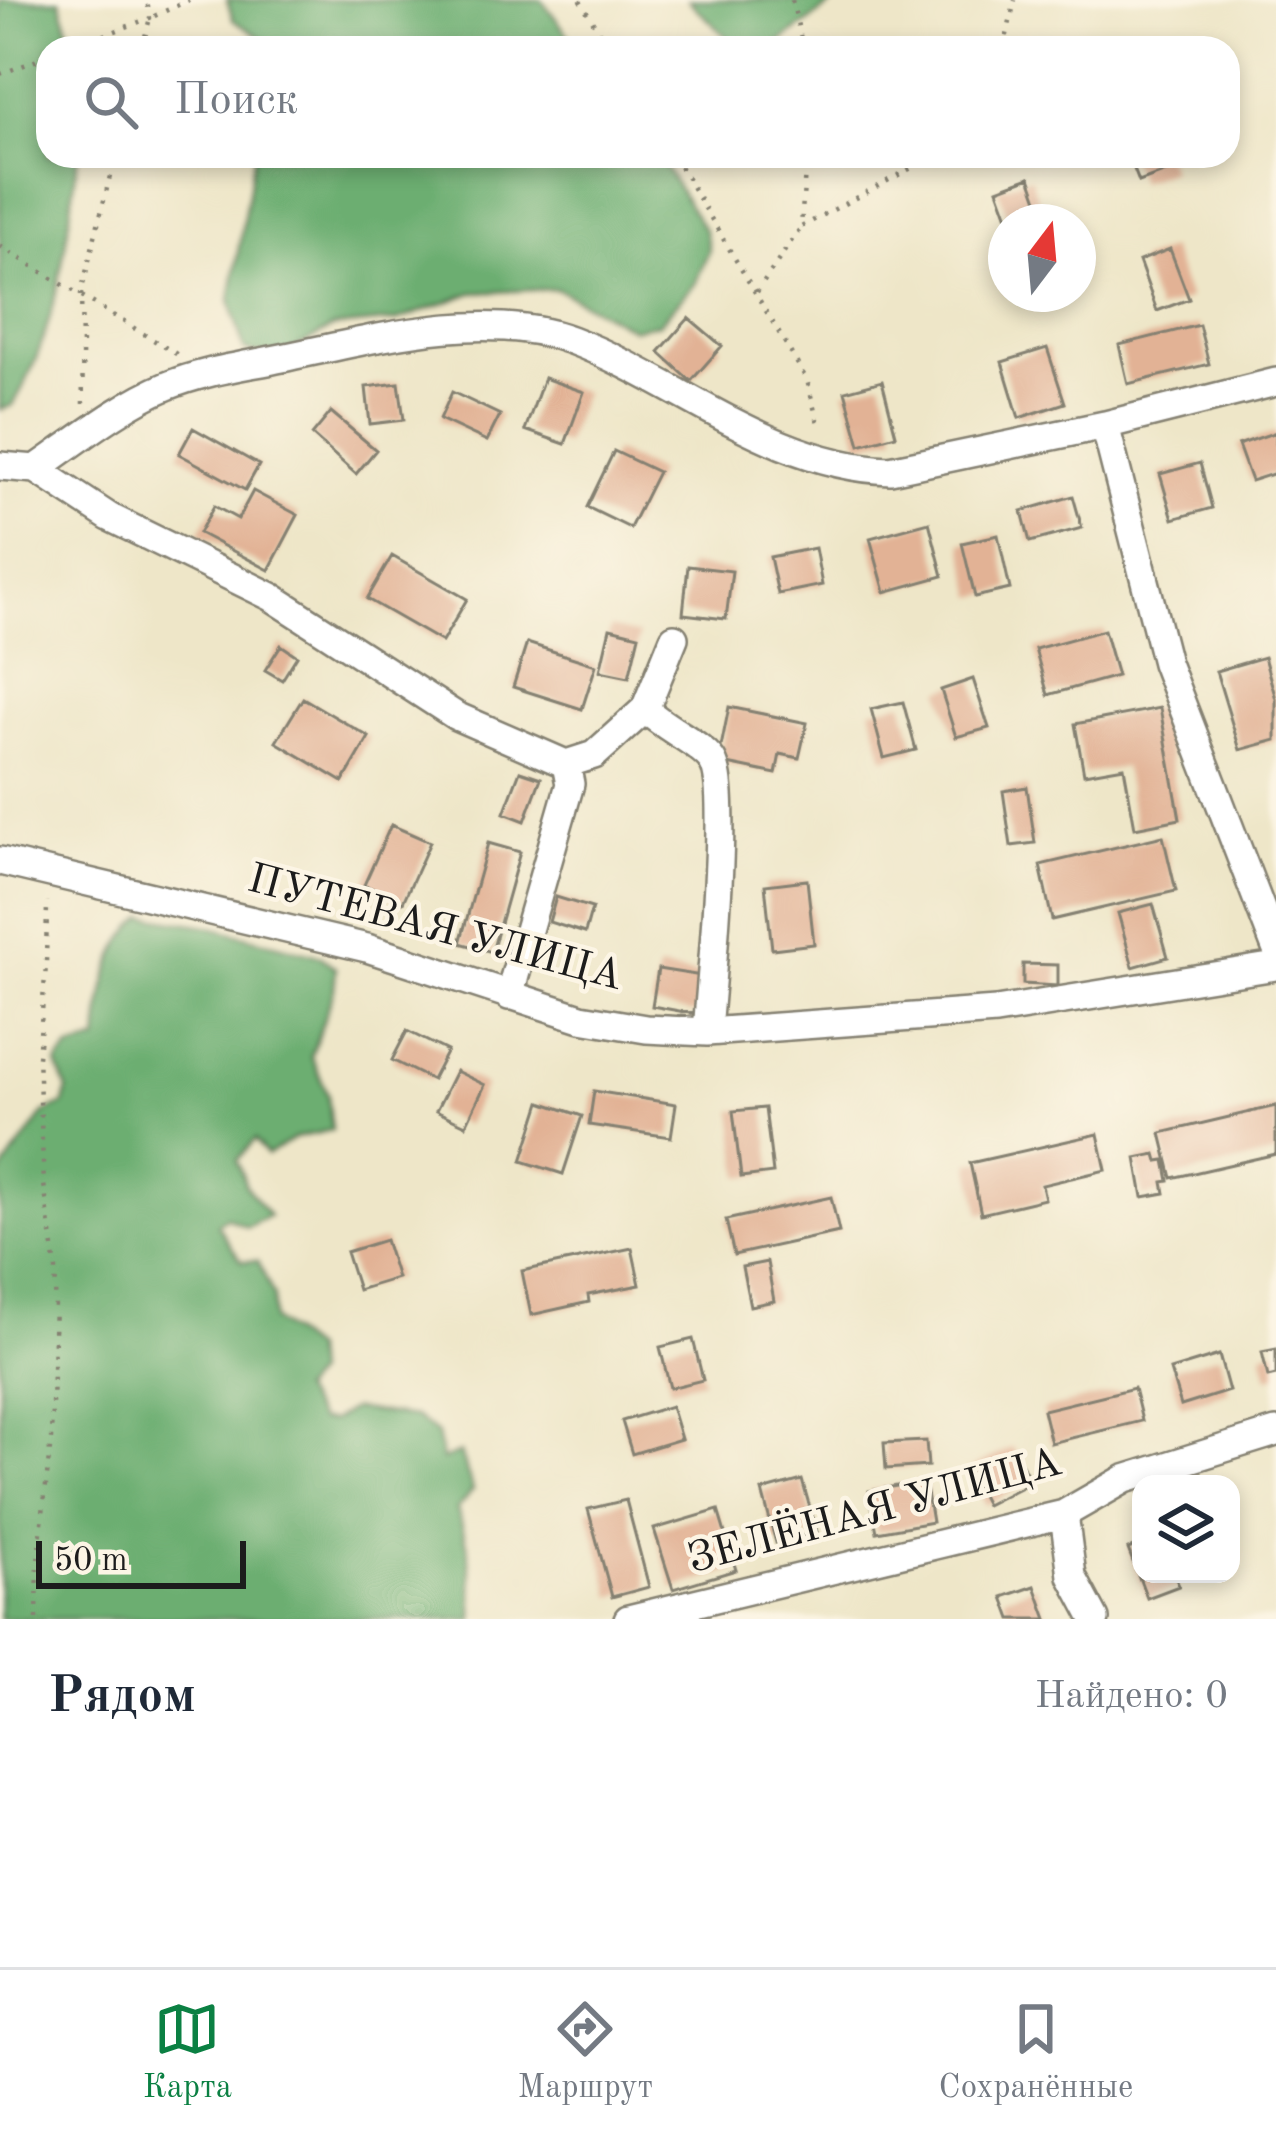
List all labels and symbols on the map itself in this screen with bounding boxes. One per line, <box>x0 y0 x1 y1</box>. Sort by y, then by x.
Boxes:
north arrow <box>988 204 1096 312</box>
street label: ПУТЕВАЯ УЛИЦА <box>243 859 627 999</box>
street label: ЗЕЛЁНАЯ УЛИЦА <box>682 1435 1066 1582</box>
scale bar <box>36 1535 246 1588</box>

